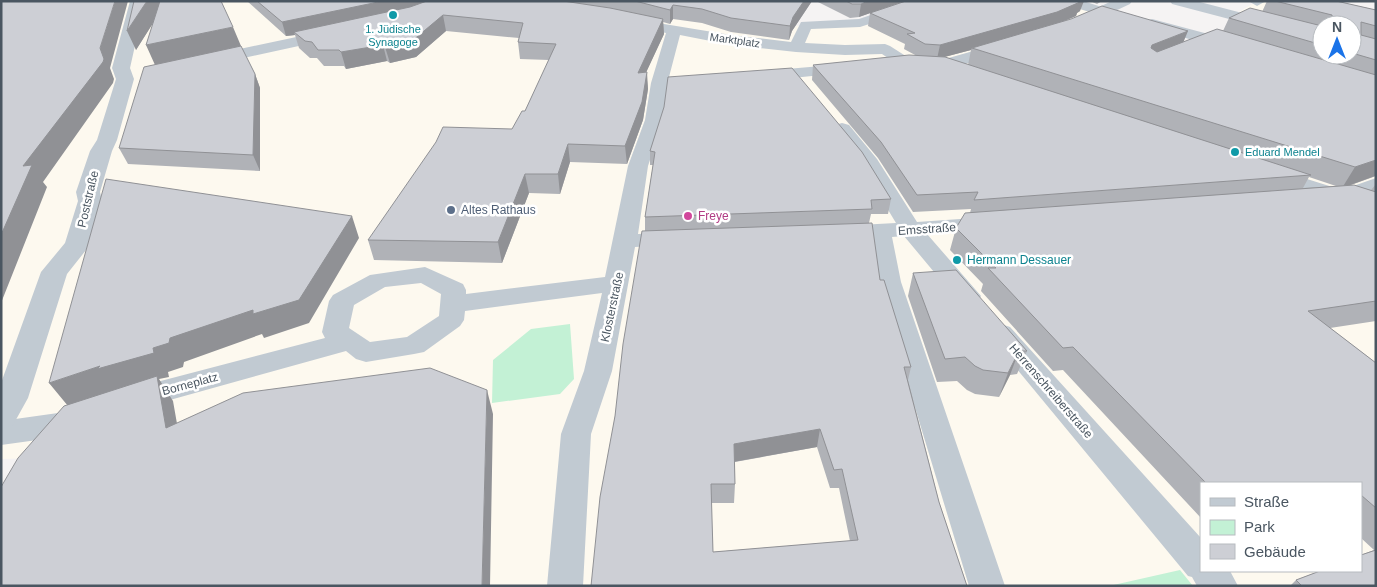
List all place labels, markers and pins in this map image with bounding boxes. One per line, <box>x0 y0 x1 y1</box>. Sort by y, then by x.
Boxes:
marker: 1. Jüdische Synagoge <box>387 9 399 21</box>
place label: 1. Jüdische Synagoge <box>365 23 421 48</box>
marker: Eduard Mendel <box>1229 146 1241 158</box>
place label: Eduard Mendel <box>1245 146 1320 158</box>
place label: Altes Rathaus <box>461 203 536 217</box>
marker: Altes Rathaus <box>445 204 457 216</box>
place label: Freye <box>698 209 729 223</box>
marker: Freye <box>682 210 694 222</box>
place label: Hermann Dessauer <box>967 253 1071 267</box>
marker: Hermann Dessauer <box>951 254 963 266</box>

